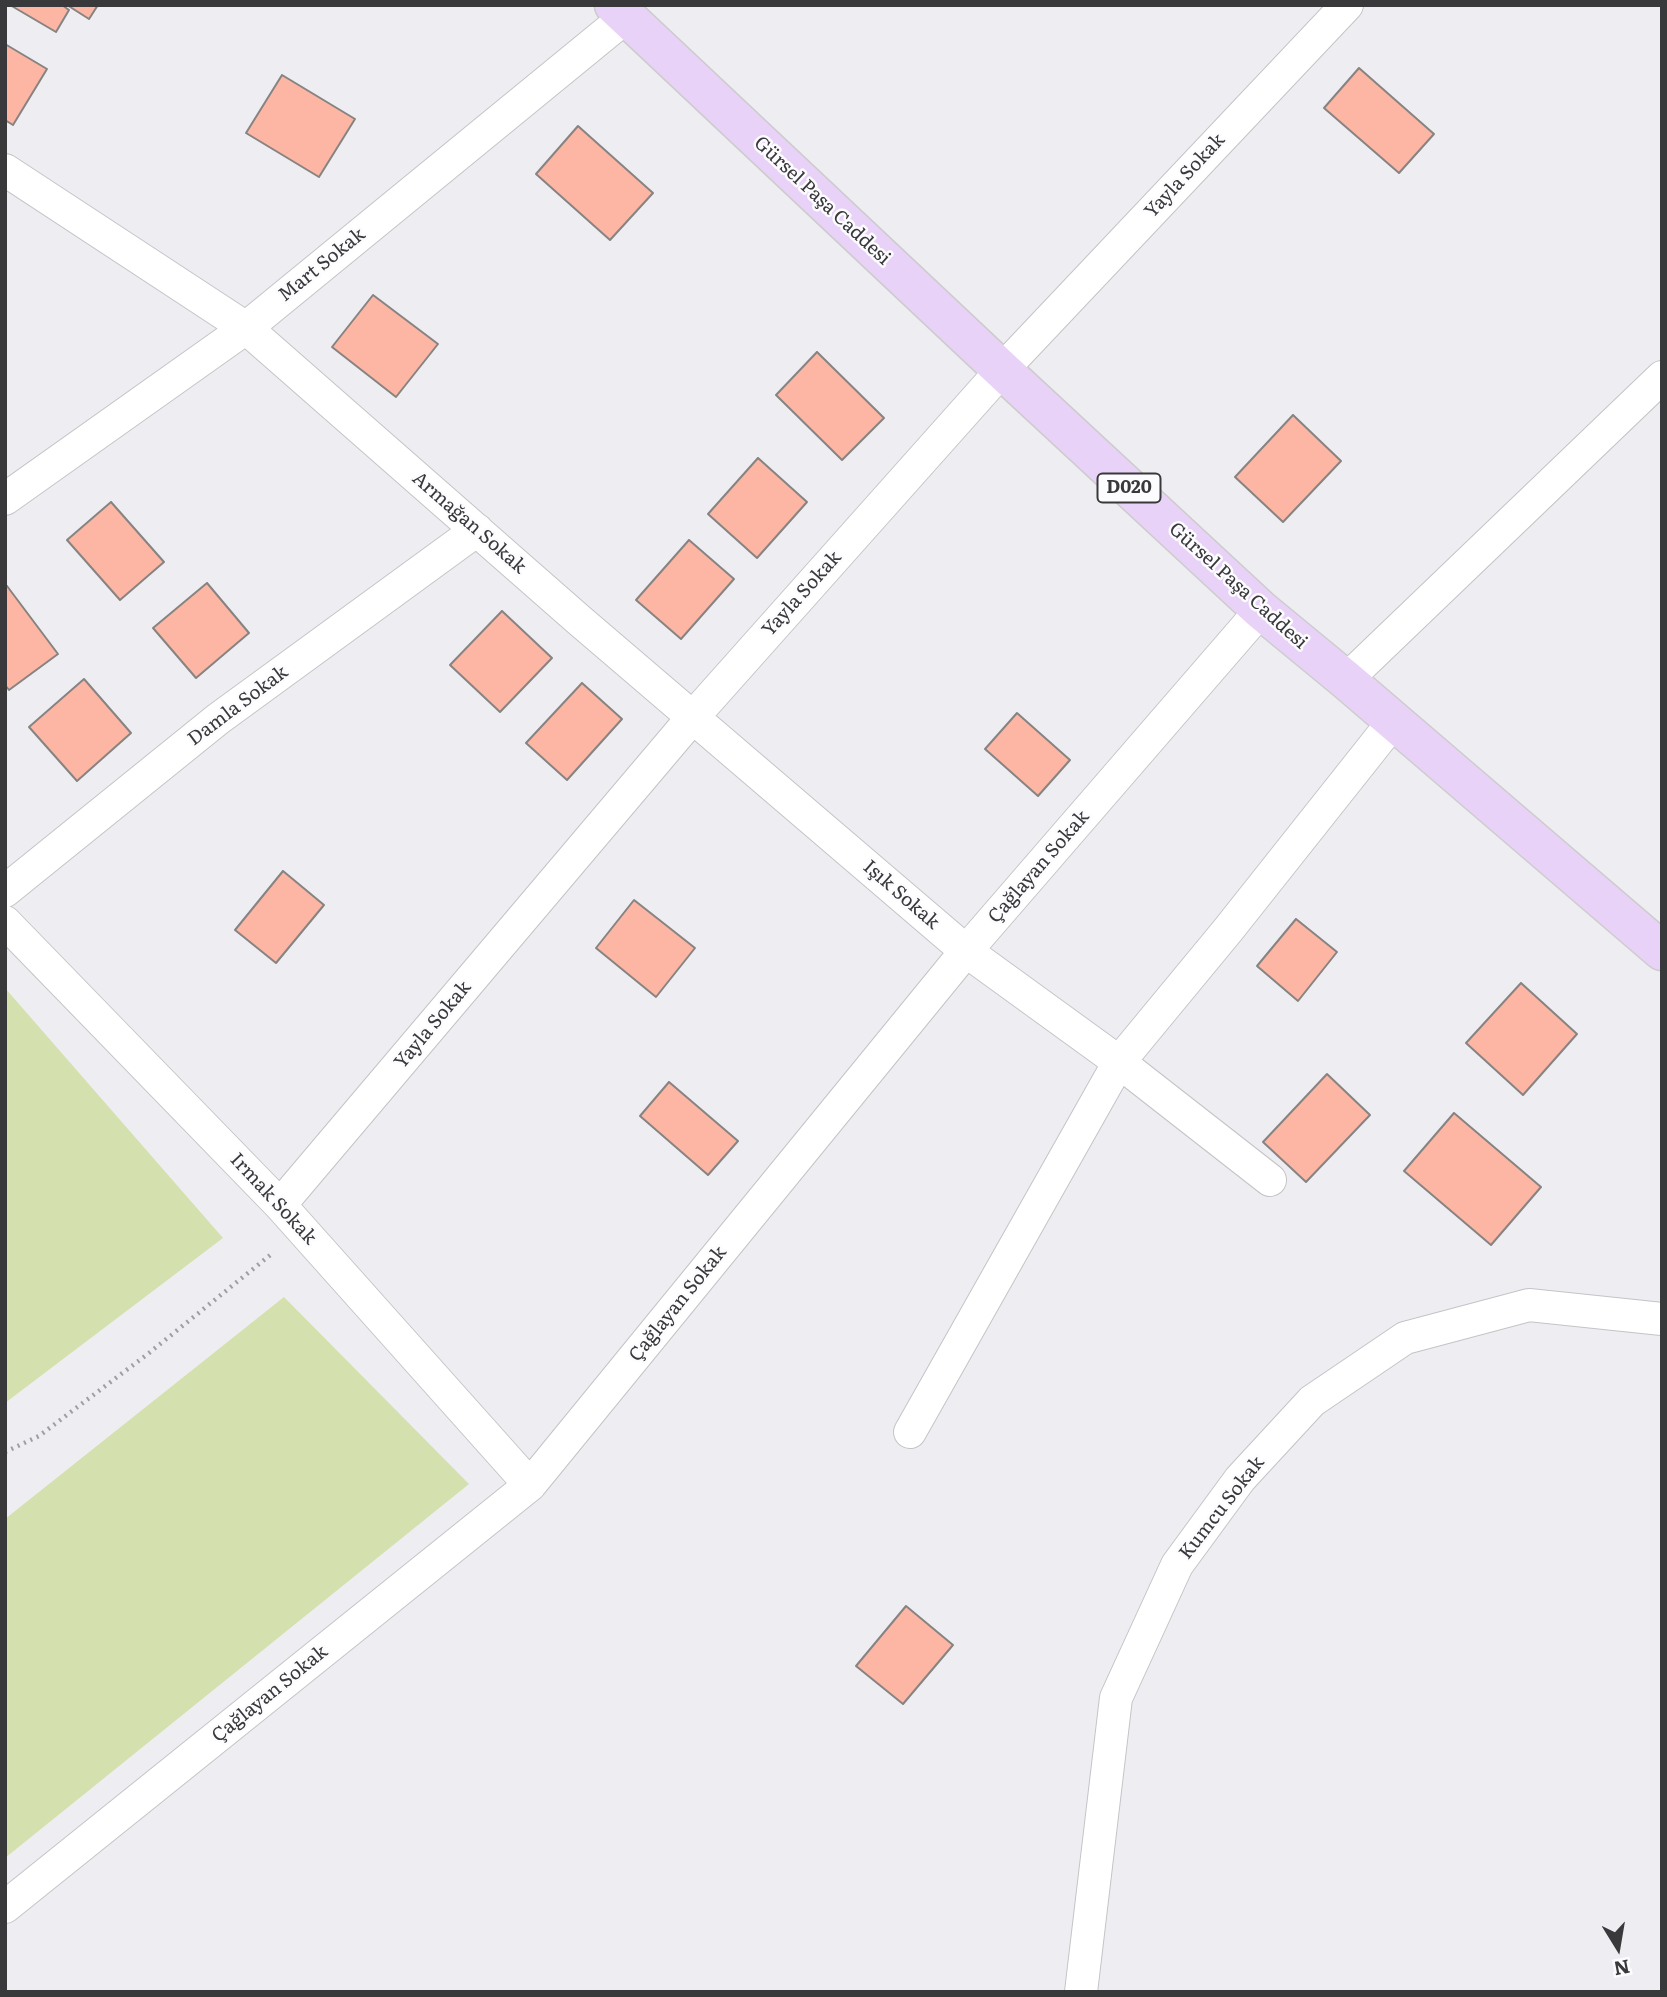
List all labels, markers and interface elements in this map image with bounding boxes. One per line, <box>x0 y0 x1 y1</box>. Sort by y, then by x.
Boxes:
street label: Yayla Sokak <box>1140 129 1230 223</box>
street label: Gürsel Paşa Caddesi <box>749 132 895 270</box>
street label: Mart Sokak <box>274 223 370 307</box>
street label: Armağan Sokak <box>407 467 531 579</box>
road number: D020 <box>1098 474 1160 502</box>
street label: Gürsel Paşa Caddesi <box>1164 518 1312 654</box>
street label: Yayla Sokak <box>758 547 846 641</box>
street label: Damla Sokak <box>184 661 292 751</box>
street label: Çağlayan Sokak <box>984 806 1094 928</box>
street label: Işık Sokak <box>858 856 944 934</box>
street label: Yayla Sokak <box>390 977 476 1073</box>
street label: Irmak Sokak <box>225 1149 321 1249</box>
street label: Çağlayan Sokak <box>624 1242 732 1366</box>
street label: Kumcu Sokak <box>1175 1452 1269 1564</box>
street label: Çağlayan Sokak <box>208 1640 332 1748</box>
north arrow <box>1583 1913 1653 1983</box>
text: N <box>1612 1953 1633 1984</box>

